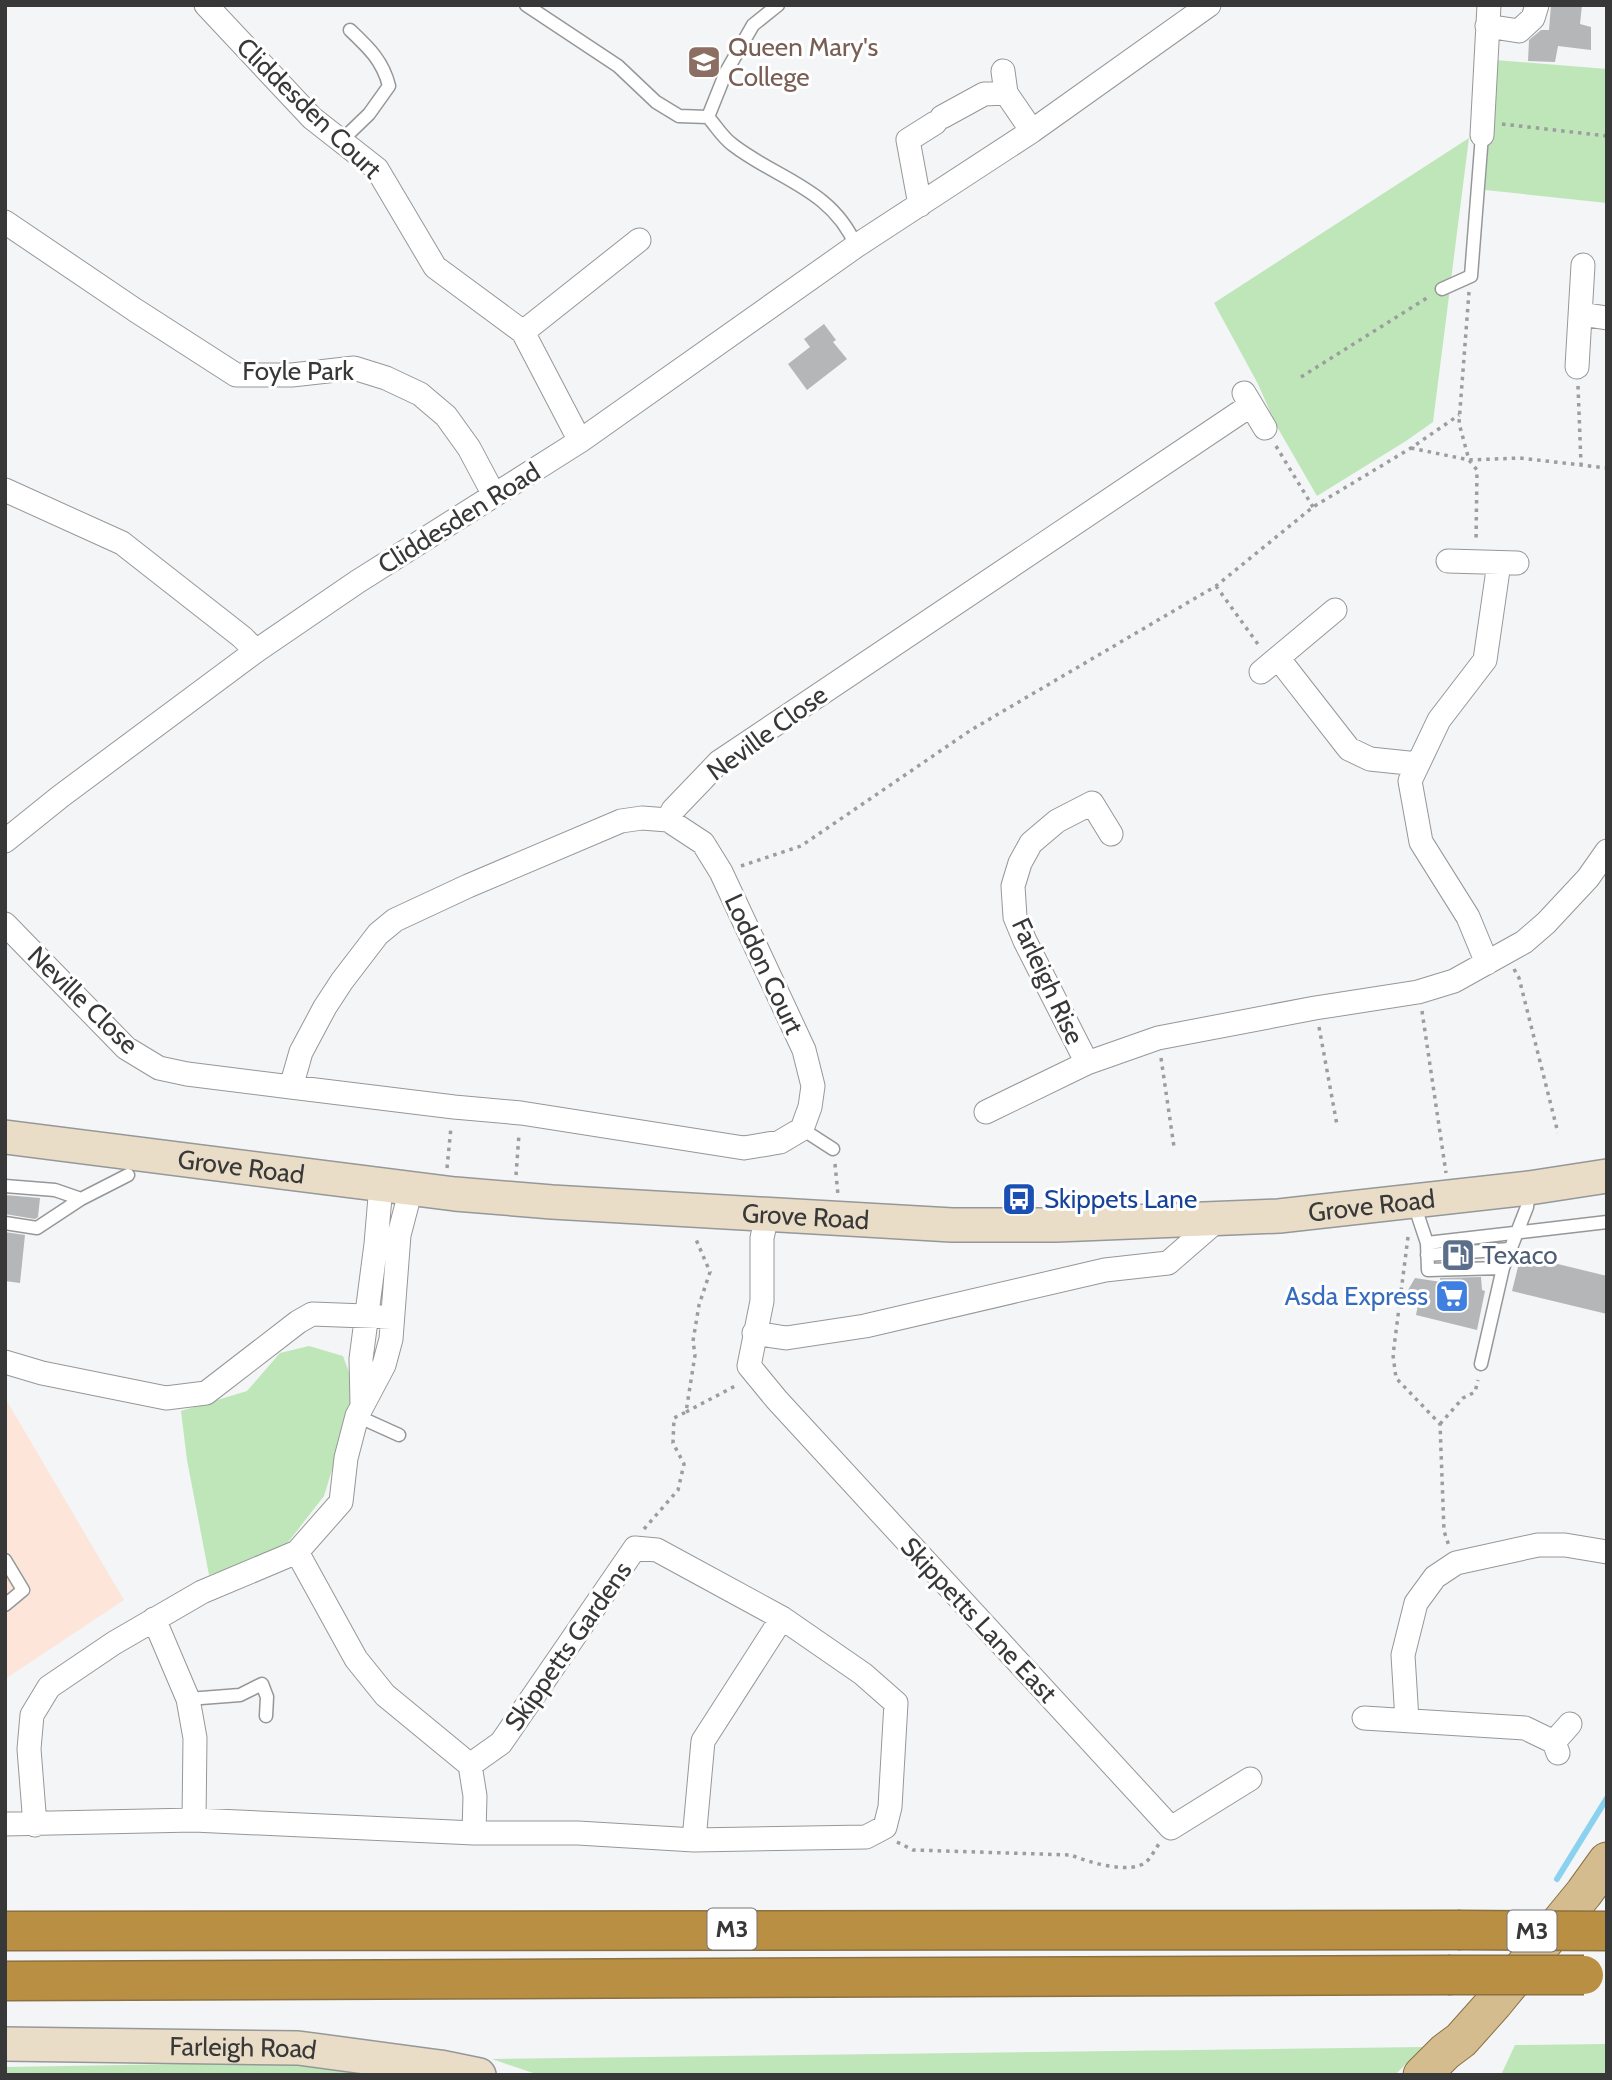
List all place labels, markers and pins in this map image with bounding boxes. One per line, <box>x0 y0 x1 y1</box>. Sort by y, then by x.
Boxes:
place label: Queen Mary's College <box>728 31 878 93</box>
school or university icon: Queen Mary's College <box>685 43 723 81</box>
bus stop icon: Skippets Lane <box>1000 1180 1038 1218</box>
place label: Skippets Lane <box>1044 1183 1197 1215</box>
fuel station icon: Texaco <box>1439 1236 1477 1274</box>
place label: Texaco <box>1482 1239 1558 1271</box>
supermarket icon: Asda Express <box>1433 1277 1471 1315</box>
place label: Asda Express <box>1285 1280 1428 1312</box>

